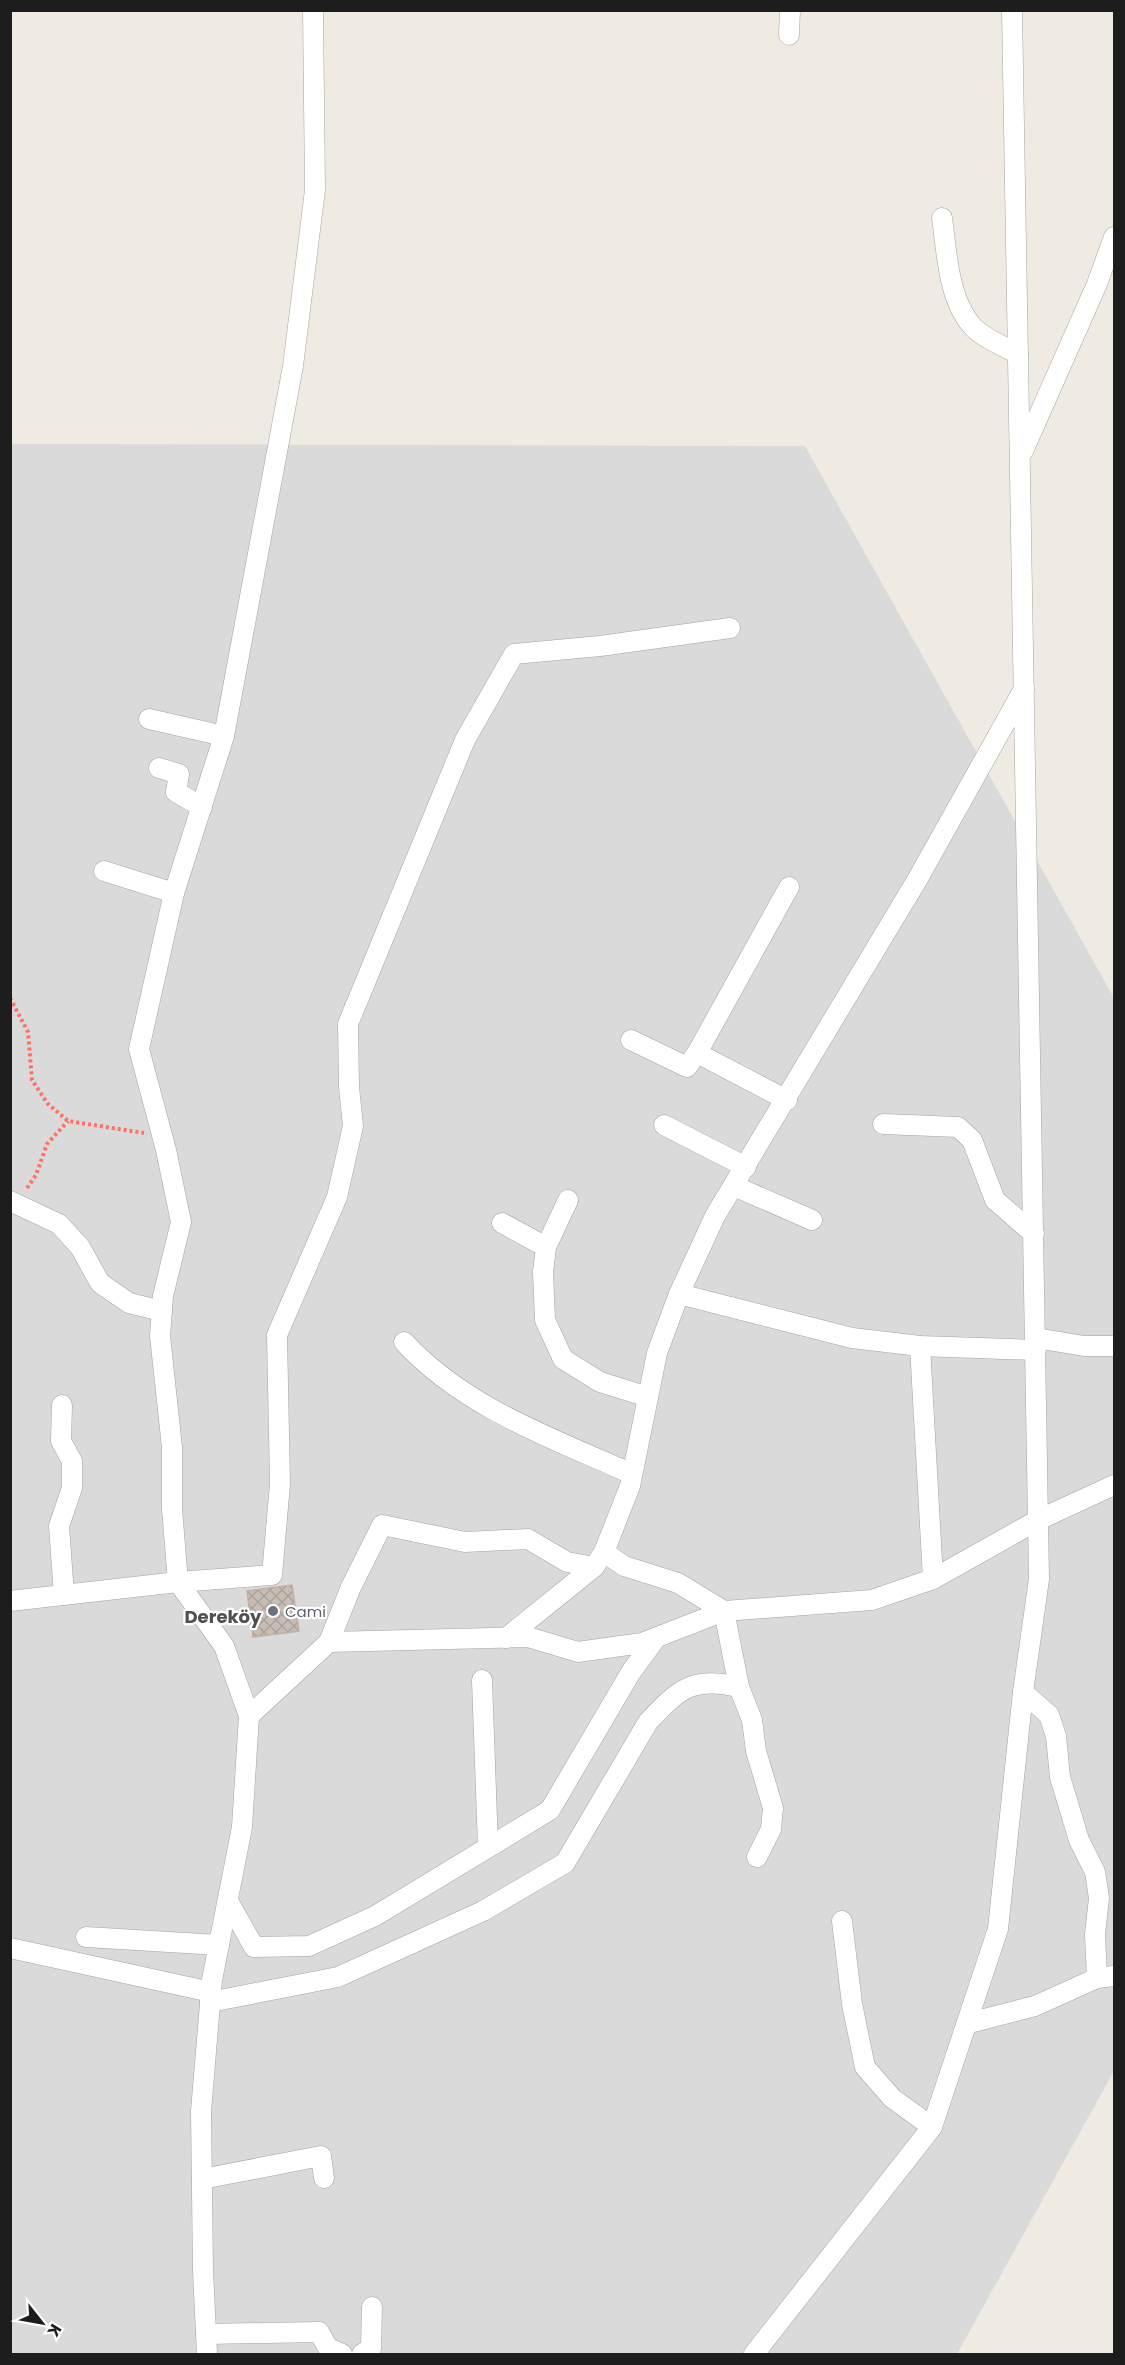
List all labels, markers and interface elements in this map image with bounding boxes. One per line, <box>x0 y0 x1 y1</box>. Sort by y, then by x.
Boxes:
place label: Cami <box>285 1601 326 1622</box>
district label: Dereköy <box>185 1604 262 1629</box>
marker: Cami <box>266 1604 280 1618</box>
north arrow <box>12 2293 72 2353</box>
text: K <box>42 2320 67 2341</box>

